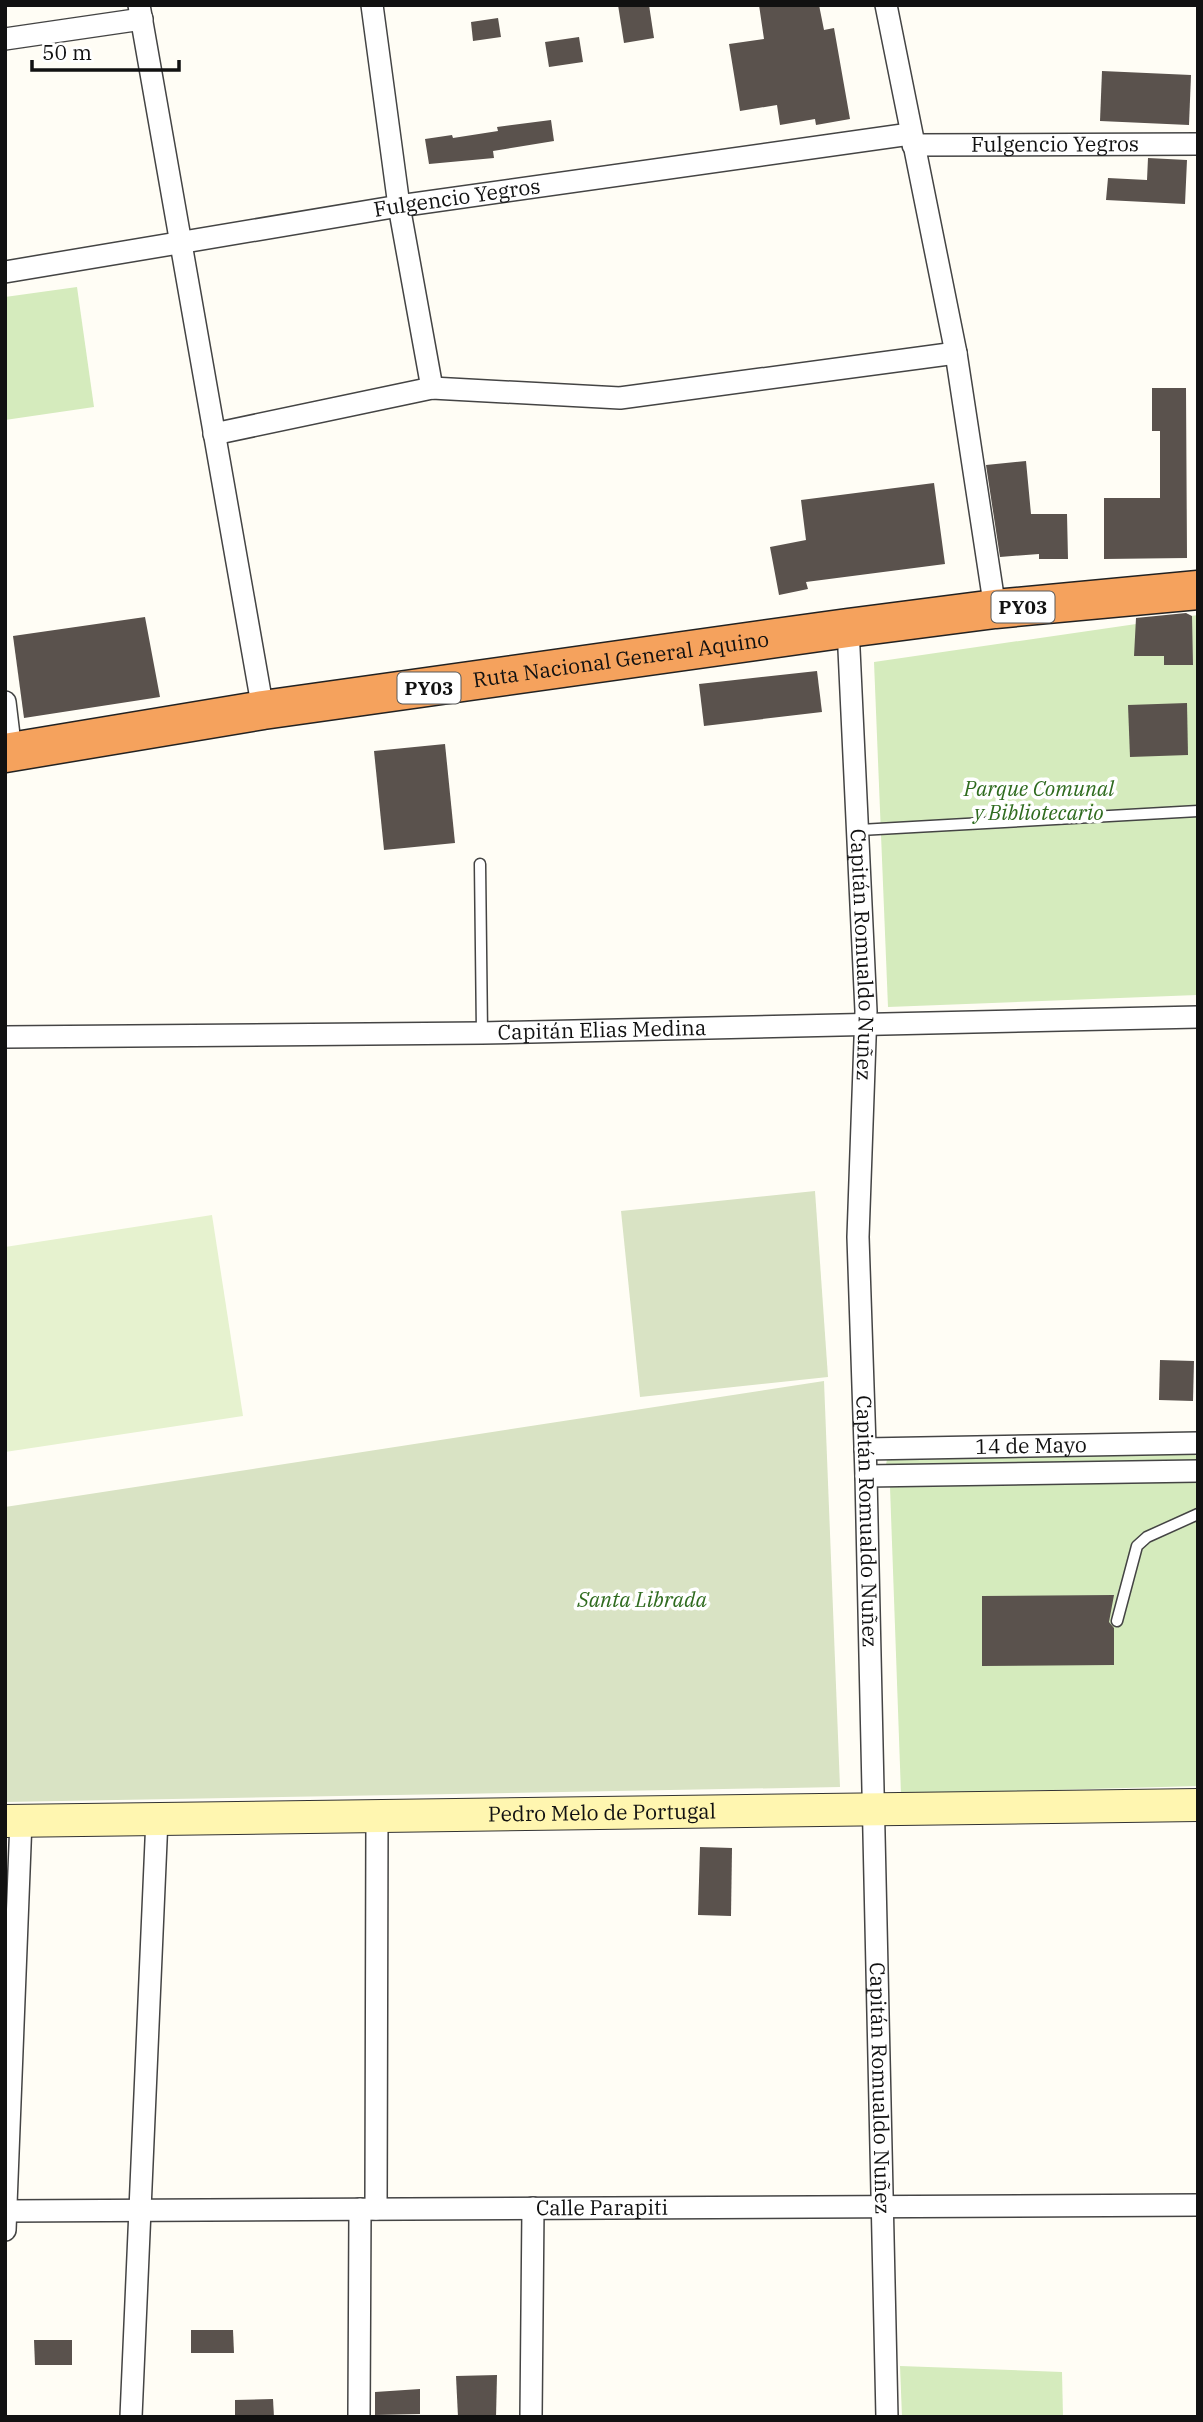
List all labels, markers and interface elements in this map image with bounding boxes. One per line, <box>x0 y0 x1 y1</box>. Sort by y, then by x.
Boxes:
scale bar <box>32 28 178 72</box>
text: 50 m <box>42 38 92 66</box>
street label: Fulgencio Yegros <box>971 129 1139 158</box>
street label: Fulgencio Yegros <box>371 171 542 223</box>
road number: PY03 <box>992 592 1054 622</box>
street label: Ruta Nacional General Aquino <box>471 624 771 693</box>
road number: PY03 <box>398 673 460 704</box>
park label: Parque Comunal y Bibliotecario <box>963 774 1115 826</box>
street label: Capitán Romualdo Nuñez <box>844 828 881 1081</box>
street label: Capitán Elias Medina <box>497 1013 707 1046</box>
street label: Capitán Romualdo Nuñez <box>850 1395 885 1648</box>
street label: 14 de Mayo <box>975 1430 1087 1460</box>
park label: Santa Librada <box>576 1585 707 1613</box>
street label: Pedro Melo de Portugal <box>488 1796 716 1828</box>
street label: Capitán Romualdo Nuñez <box>864 1962 897 2214</box>
street label: Calle Parapiti <box>536 2193 668 2221</box>

